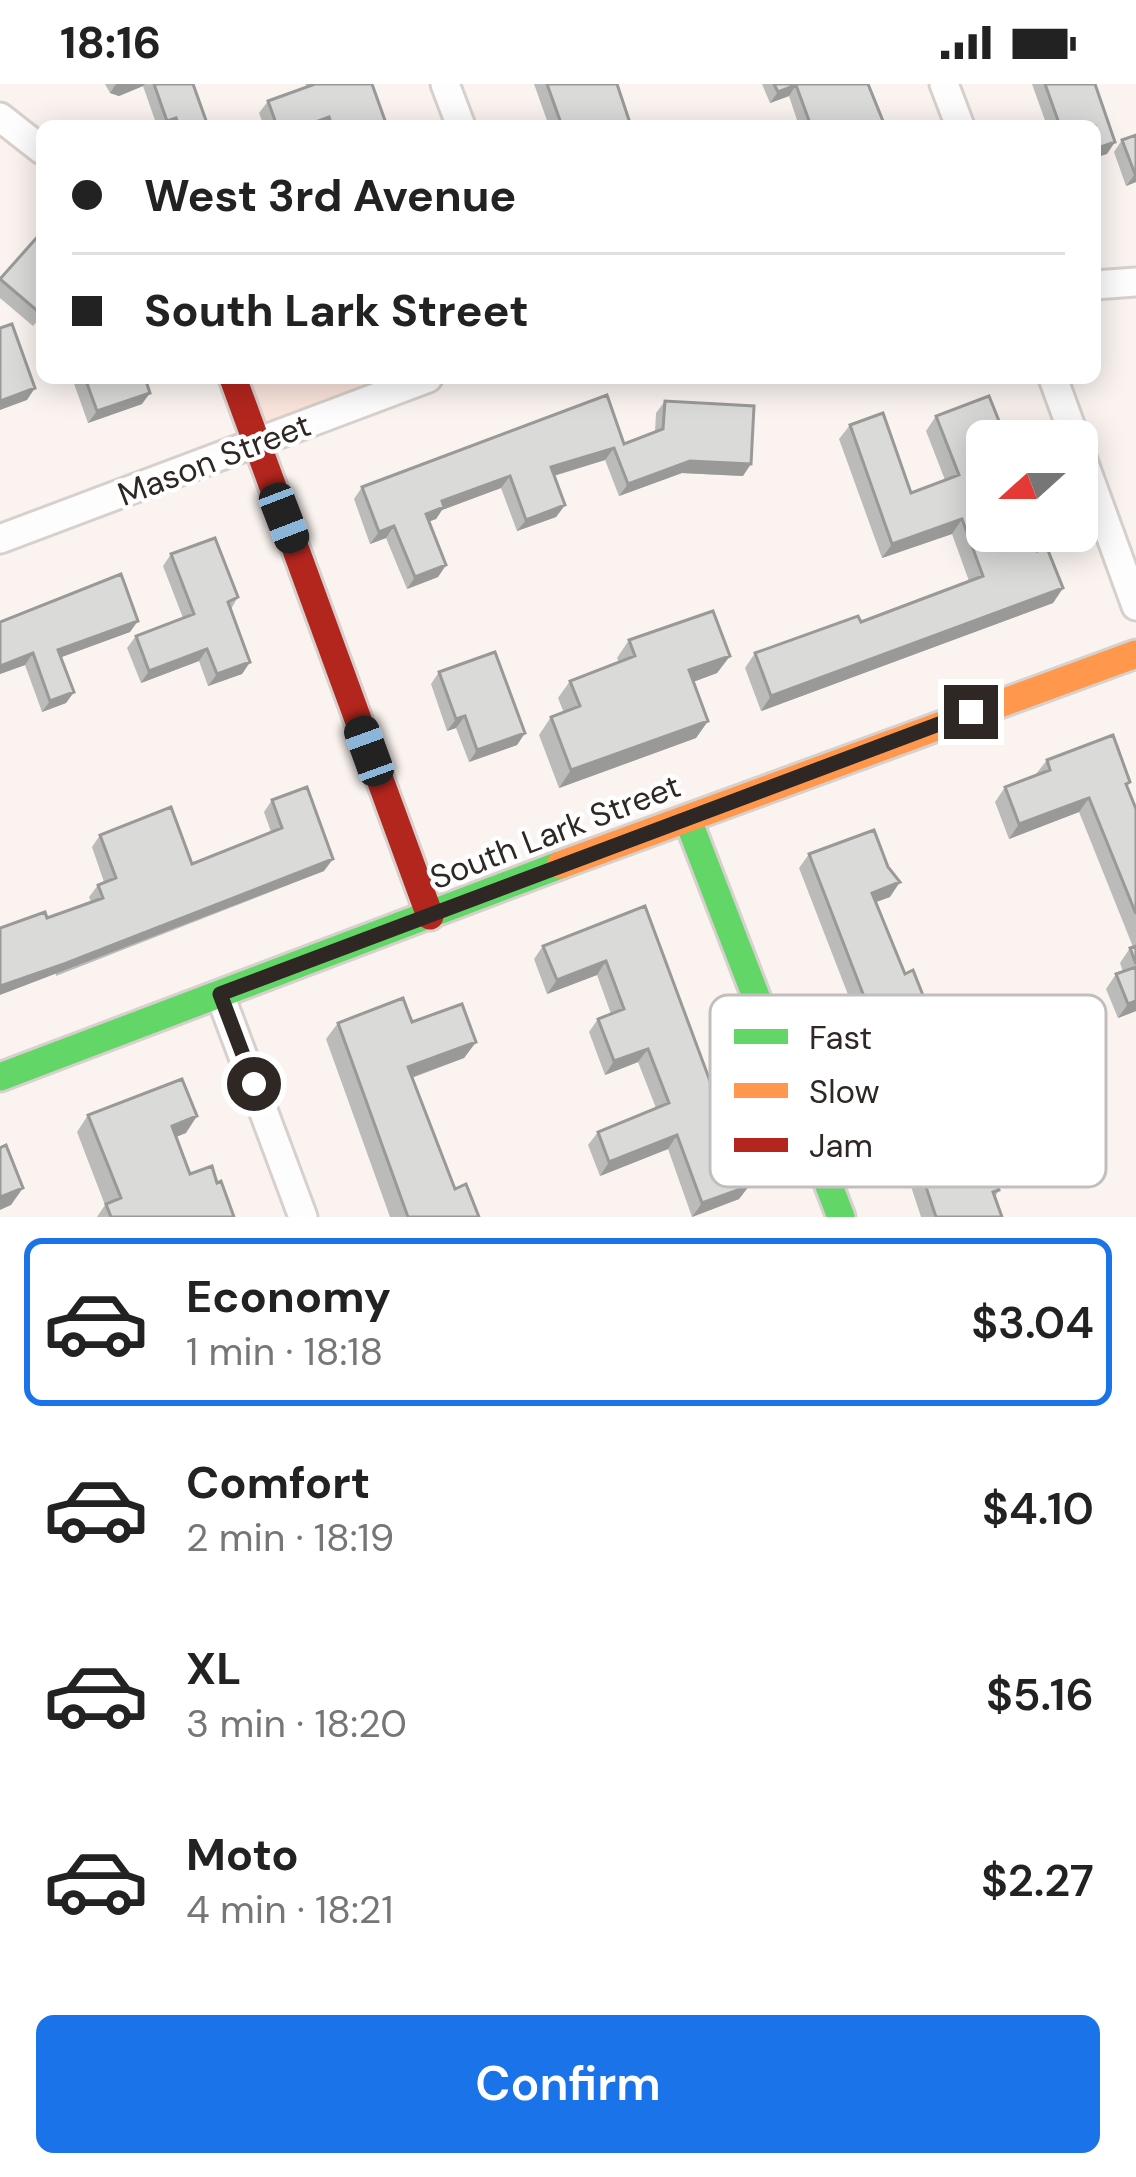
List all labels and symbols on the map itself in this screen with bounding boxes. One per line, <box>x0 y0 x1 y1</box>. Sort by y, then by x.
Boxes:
street label: Mason Street <box>112 403 317 516</box>
north arrow <box>966 420 1098 552</box>
car <box>254 478 314 558</box>
route end <box>944 685 998 739</box>
car <box>340 711 398 791</box>
street label: South Lark Street <box>424 764 686 899</box>
legend <box>710 995 1106 1187</box>
text: Fast <box>809 1016 872 1059</box>
route start <box>227 1057 281 1111</box>
text: Slow <box>809 1070 880 1113</box>
text: Jam <box>809 1124 873 1167</box>

